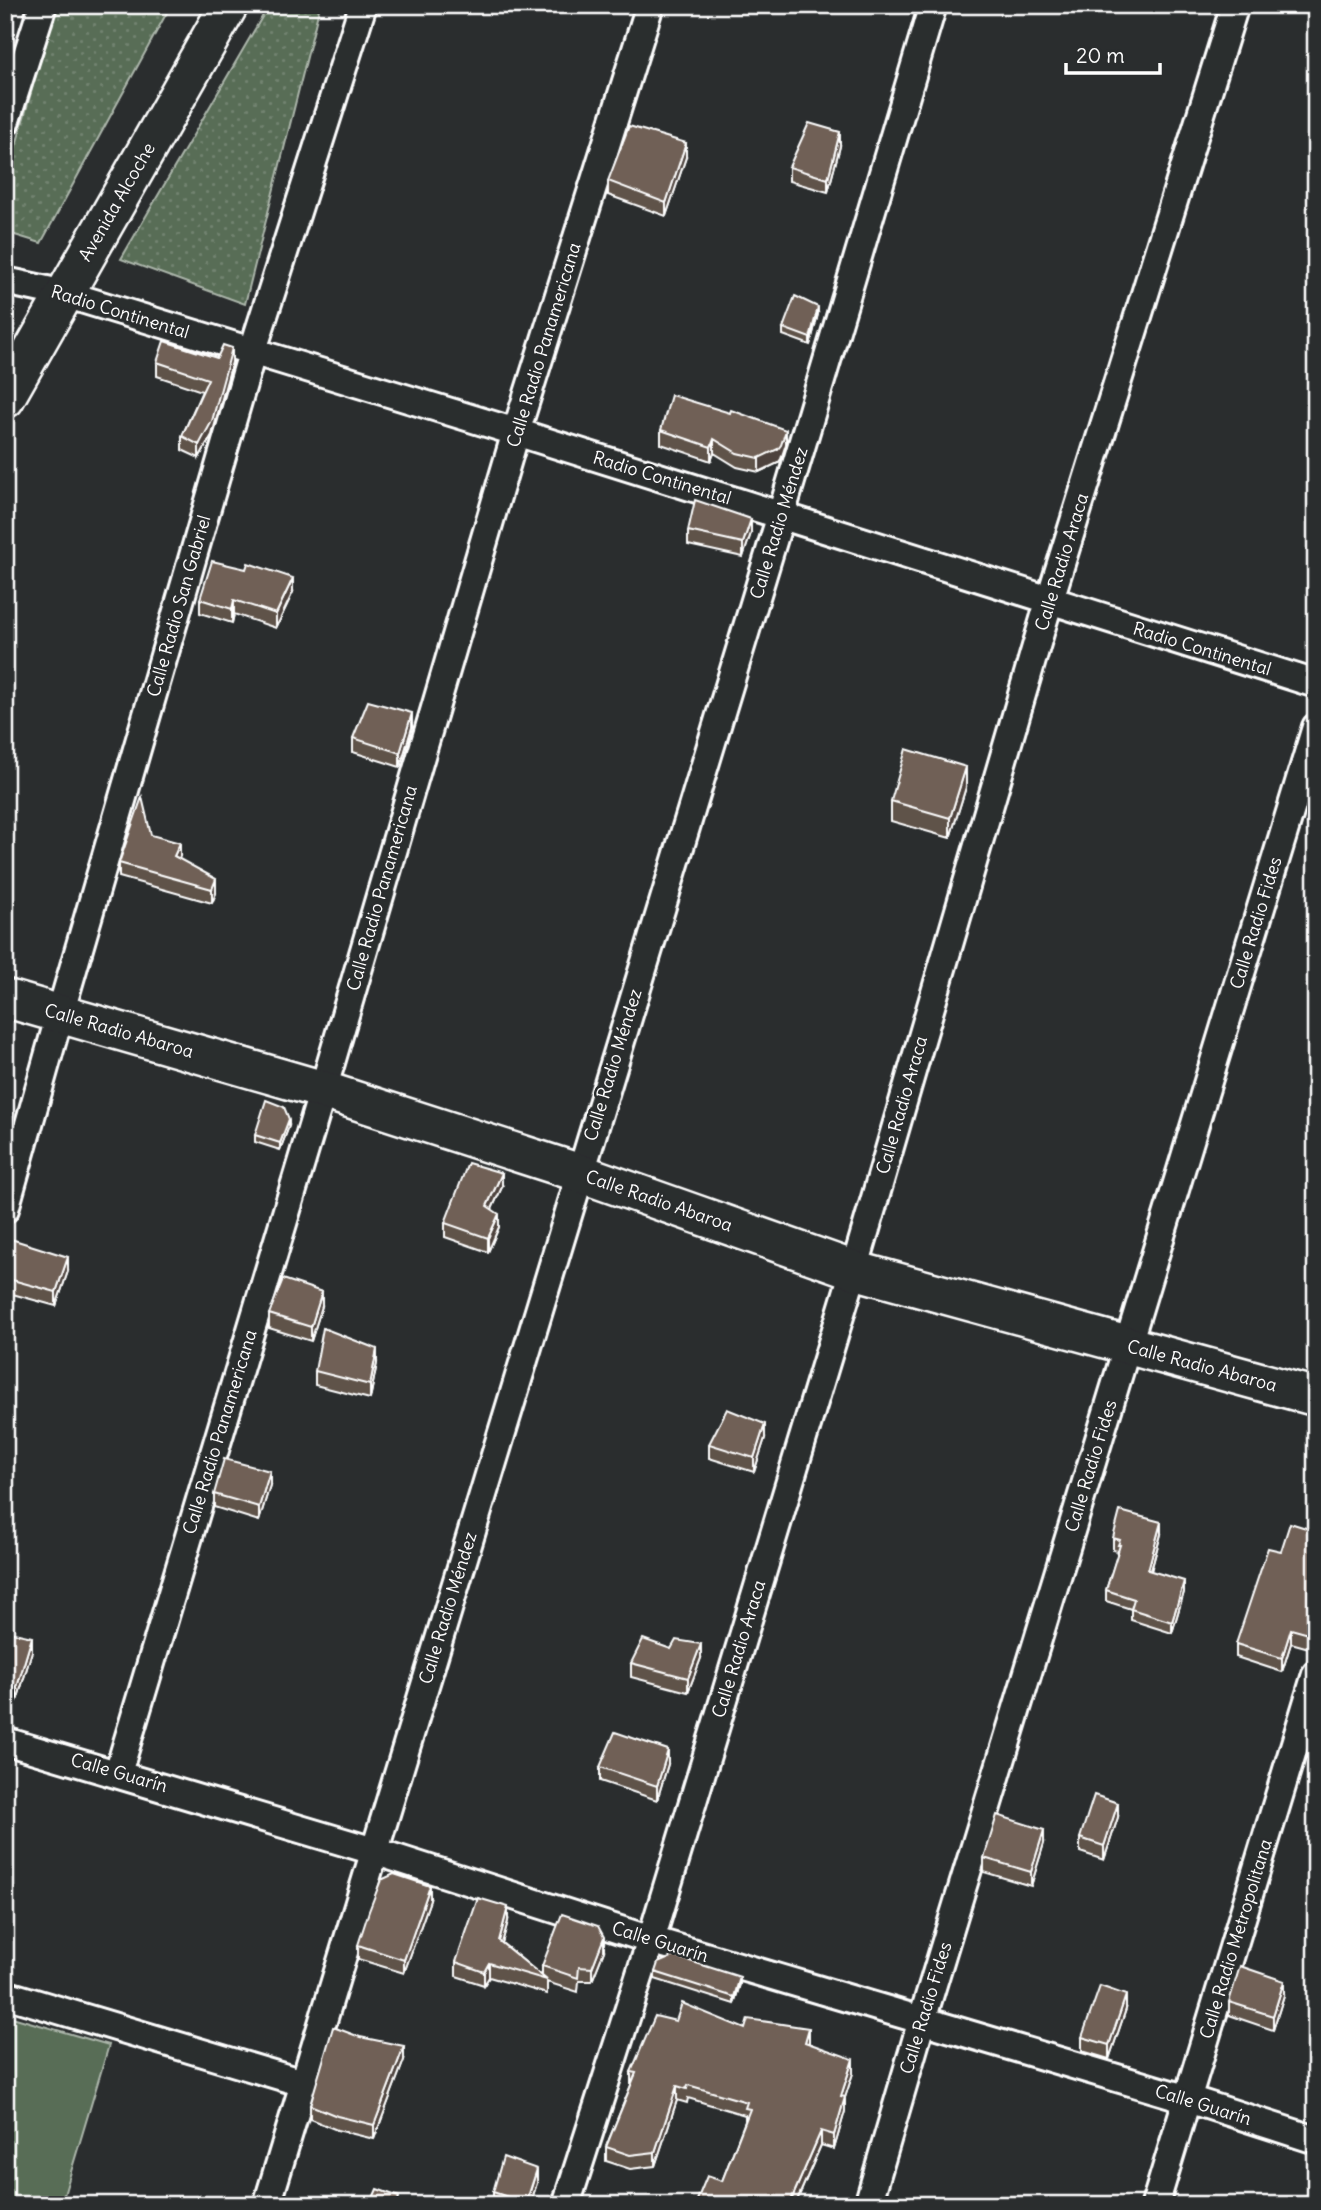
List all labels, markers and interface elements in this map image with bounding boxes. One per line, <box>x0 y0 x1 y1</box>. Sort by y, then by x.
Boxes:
scale bar <box>1066 32 1160 76</box>
text: 20 m <box>1076 42 1125 69</box>
street label: Avenida Alcoche <box>73 138 160 265</box>
street label: Calle Radio Panamericana <box>501 240 586 450</box>
street label: Radio Continental <box>48 280 192 343</box>
street label: Calle Radio Méndez <box>744 444 813 602</box>
street label: Radio Continental <box>590 446 734 509</box>
street label: Calle Radio Araca <box>1030 490 1093 633</box>
street label: Calle Radio San Gabriel <box>142 512 215 699</box>
street label: Radio Continental <box>1130 617 1274 680</box>
street label: Calle Radio Panamericana <box>341 782 422 993</box>
street label: Calle Radio Fides <box>1224 854 1287 992</box>
street label: Calle Radio Méndez <box>578 986 647 1144</box>
street label: Calle Radio Abaroa <box>42 998 196 1063</box>
street label: Calle Radio Araca <box>871 1033 932 1177</box>
street label: Calle Radio Abaroa <box>583 1165 736 1236</box>
street label: Calle Radio Panamericana <box>177 1327 262 1537</box>
street label: Calle Radio Abaroa <box>1125 1334 1279 1397</box>
street label: Calle Radio Fides <box>1059 1397 1122 1535</box>
street label: Calle Radio Méndez <box>413 1529 482 1687</box>
street label: Calle Radio Araca <box>707 1577 770 1720</box>
street label: Calle Guarín <box>68 1748 170 1797</box>
street label: Calle Radio Metropolitana <box>1194 1836 1277 2041</box>
street label: Calle Guarín <box>609 1916 711 1967</box>
street label: Calle Radio Fides <box>894 1939 957 2077</box>
street label: Calle Guarín <box>1152 2079 1254 2130</box>

